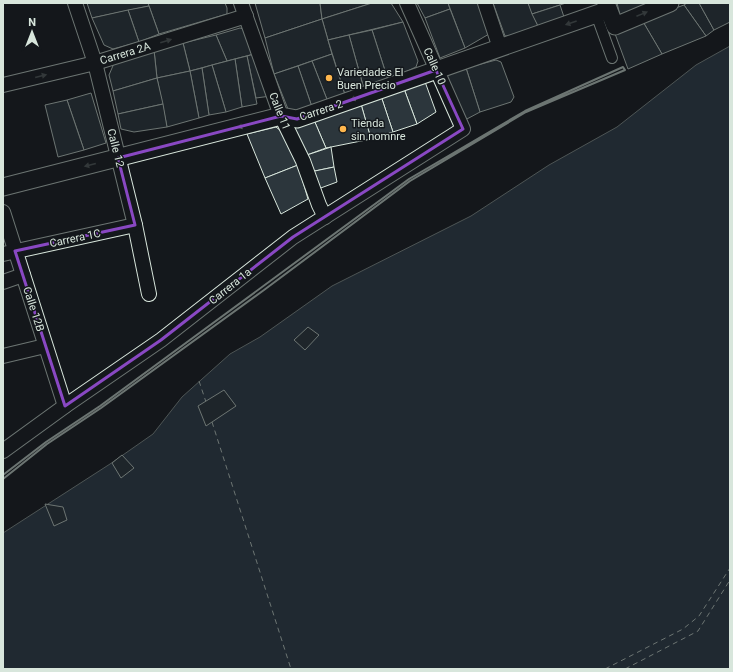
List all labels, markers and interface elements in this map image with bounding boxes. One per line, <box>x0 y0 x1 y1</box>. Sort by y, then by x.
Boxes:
one-way arrow <box>637 11 649 17</box>
north arrow <box>12 12 52 52</box>
text: N <box>28 16 36 29</box>
one-way arrow <box>565 20 577 26</box>
one-way arrow <box>160 38 172 44</box>
street label: Carrera 2A <box>98 39 153 67</box>
street label: Calle 10 <box>421 46 448 87</box>
place label: Variedades El Buen Precio <box>337 66 404 92</box>
one-way arrow <box>35 73 47 79</box>
marker: Variedades El Buen Precio <box>324 73 334 83</box>
street label: Calle 11 <box>266 90 293 132</box>
one-way arrow <box>350 95 362 101</box>
street label: Carrera 2 <box>298 97 344 124</box>
place label: Tienda sin nomnre <box>351 117 406 143</box>
one-way arrow <box>237 123 249 129</box>
marker: Tienda sin nomnre <box>338 124 348 134</box>
street label: Calle 12 <box>104 127 127 169</box>
one-way arrow <box>84 162 96 168</box>
street label: Carrera 1C <box>48 227 102 250</box>
street label: Carrera 1a <box>207 265 254 307</box>
street label: Calle 12B <box>20 285 47 333</box>

